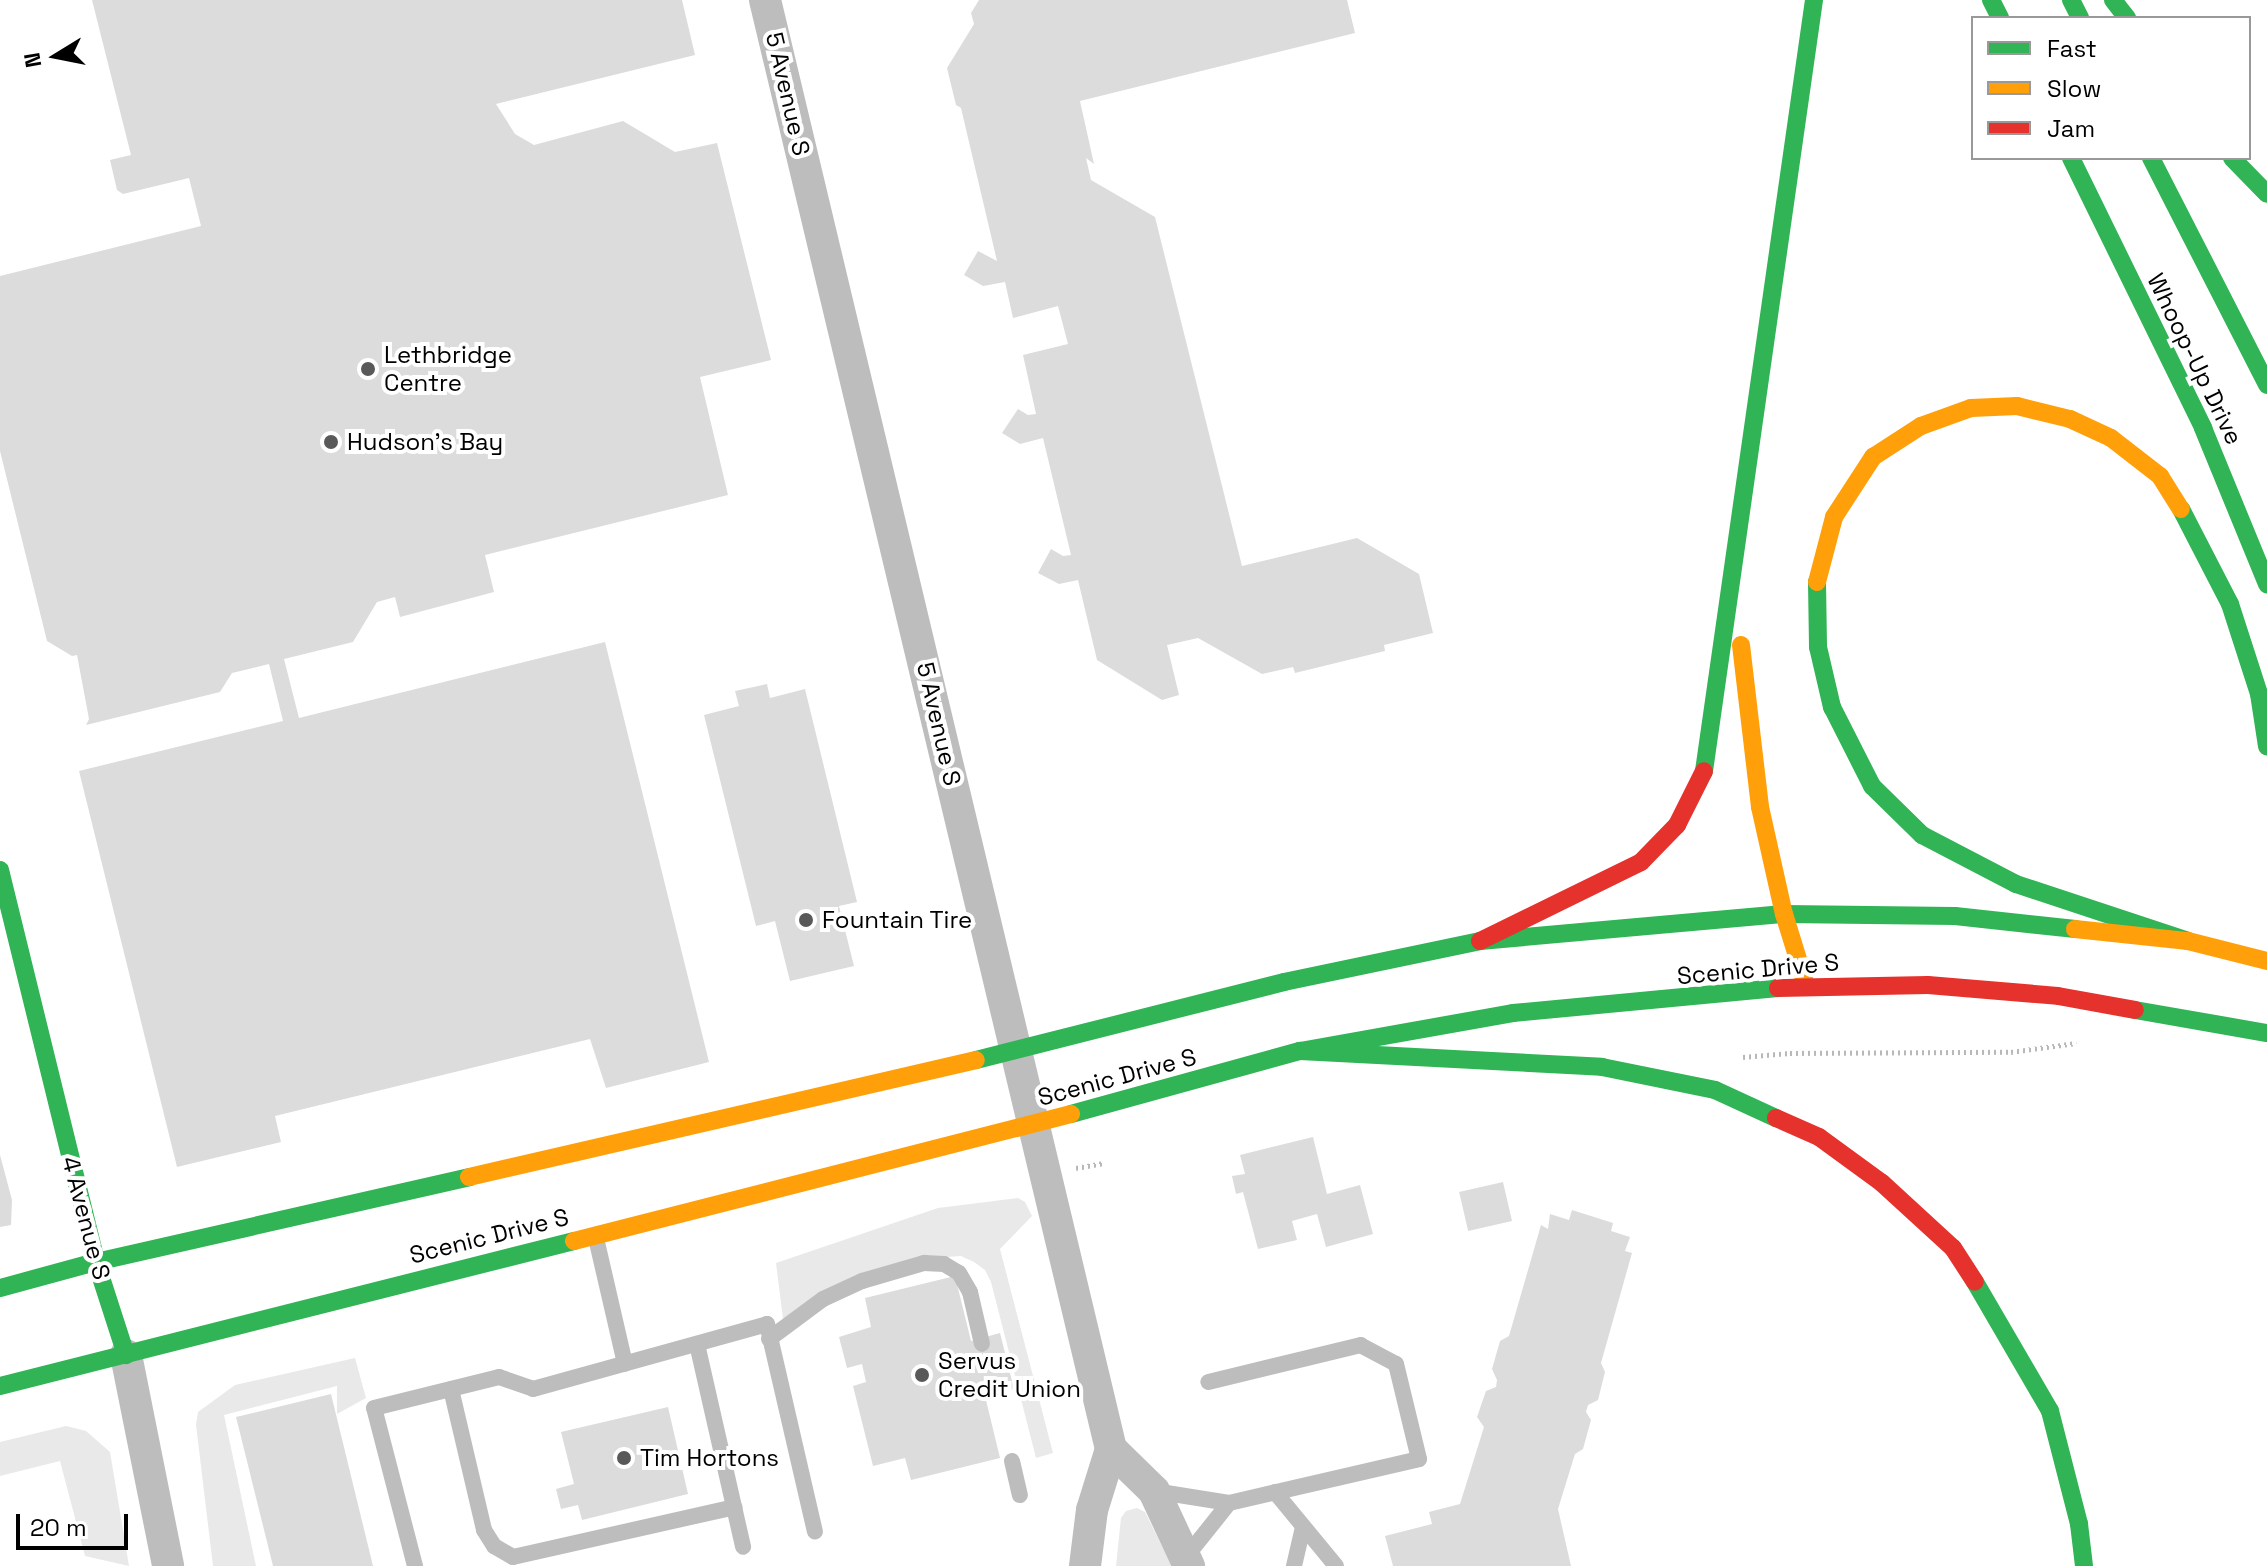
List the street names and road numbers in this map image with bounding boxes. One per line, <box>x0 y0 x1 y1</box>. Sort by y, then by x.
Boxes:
street label: 5 Avenue S <box>760 29 816 159</box>
street label: Whoop-Up Drive <box>2141 269 2249 449</box>
street label: 5 Avenue S <box>911 659 967 789</box>
street label: Scenic Drive S <box>1676 948 1840 990</box>
street label: Scenic Drive S <box>1035 1042 1199 1112</box>
street label: 4 Avenue S <box>56 1153 116 1283</box>
street label: Scenic Drive S <box>407 1202 571 1270</box>

